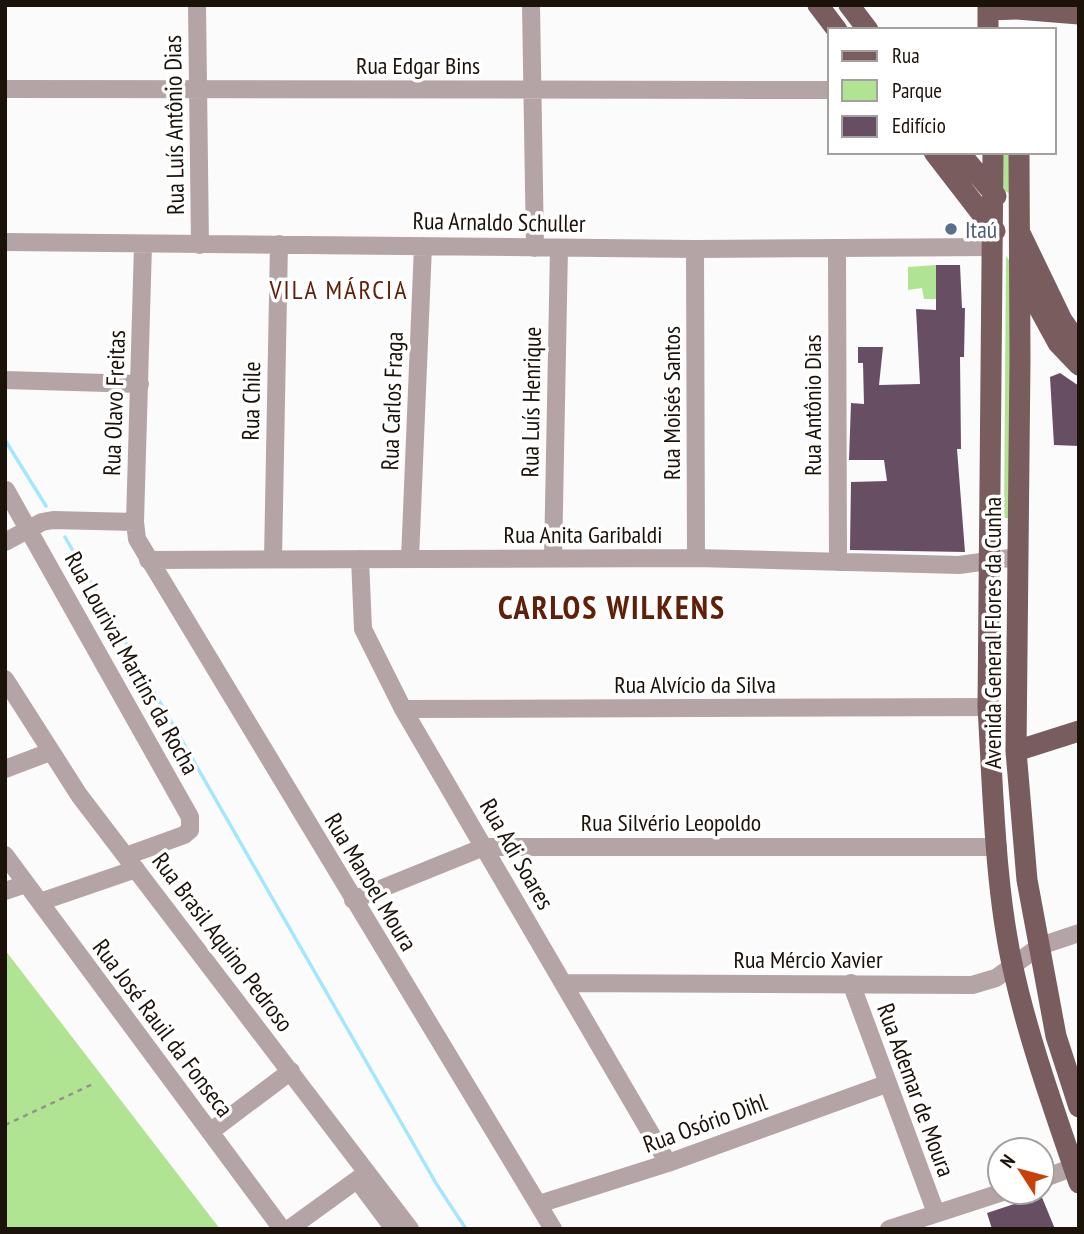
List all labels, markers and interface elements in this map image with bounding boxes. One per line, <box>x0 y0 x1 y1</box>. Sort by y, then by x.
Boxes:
legend <box>828 28 1056 154</box>
street label: Rua Luís Antônio Dias <box>157 35 191 215</box>
text: Rua <box>892 42 920 69</box>
street label: Rua Edgar Bins <box>356 50 480 81</box>
text: Parque <box>892 77 942 104</box>
text: Edifício <box>892 112 946 139</box>
street label: Rua Arnaldo Schuller <box>412 205 586 239</box>
place label: Itaú <box>965 214 997 245</box>
marker: Itaú <box>943 221 959 237</box>
district label: VILA MÁRCIA <box>269 273 408 306</box>
street label: Rua Luís Henrique <box>514 326 548 478</box>
street label: Rua Moisés Santos <box>656 326 687 480</box>
street label: Rua Olavo Freitas <box>96 330 132 476</box>
street label: Rua Carlos Fraga <box>374 331 410 471</box>
street label: Rua Antônio Dias <box>797 334 828 476</box>
street label: Rua Chile <box>235 361 267 441</box>
street label: Avenida General Flores da Cunha <box>977 497 1008 769</box>
street label: Rua Anita Garibaldi <box>504 519 662 550</box>
street label: Rua Lourival Martins da Rocha <box>58 546 206 780</box>
district label: CARLOS WILKENS <box>498 586 726 628</box>
street label: Rua Alvício da Silva <box>614 669 776 700</box>
street label: Rua Adi Soares <box>473 793 561 915</box>
street label: Rua Manoel Moura <box>318 807 424 957</box>
street label: Rua Silvério Leopoldo <box>581 807 761 838</box>
street label: Rua Brasil Aquino Pedroso <box>146 846 300 1038</box>
street label: Rua José Rauil da Fonseca <box>86 933 240 1123</box>
street label: Rua Mércio Xavier <box>733 944 883 975</box>
street label: Rua Ademar de Moura <box>870 999 962 1181</box>
street label: Rua Osório Dihl <box>639 1086 772 1160</box>
north arrow <box>986 1136 1056 1206</box>
text: N <box>995 1150 1020 1172</box>

